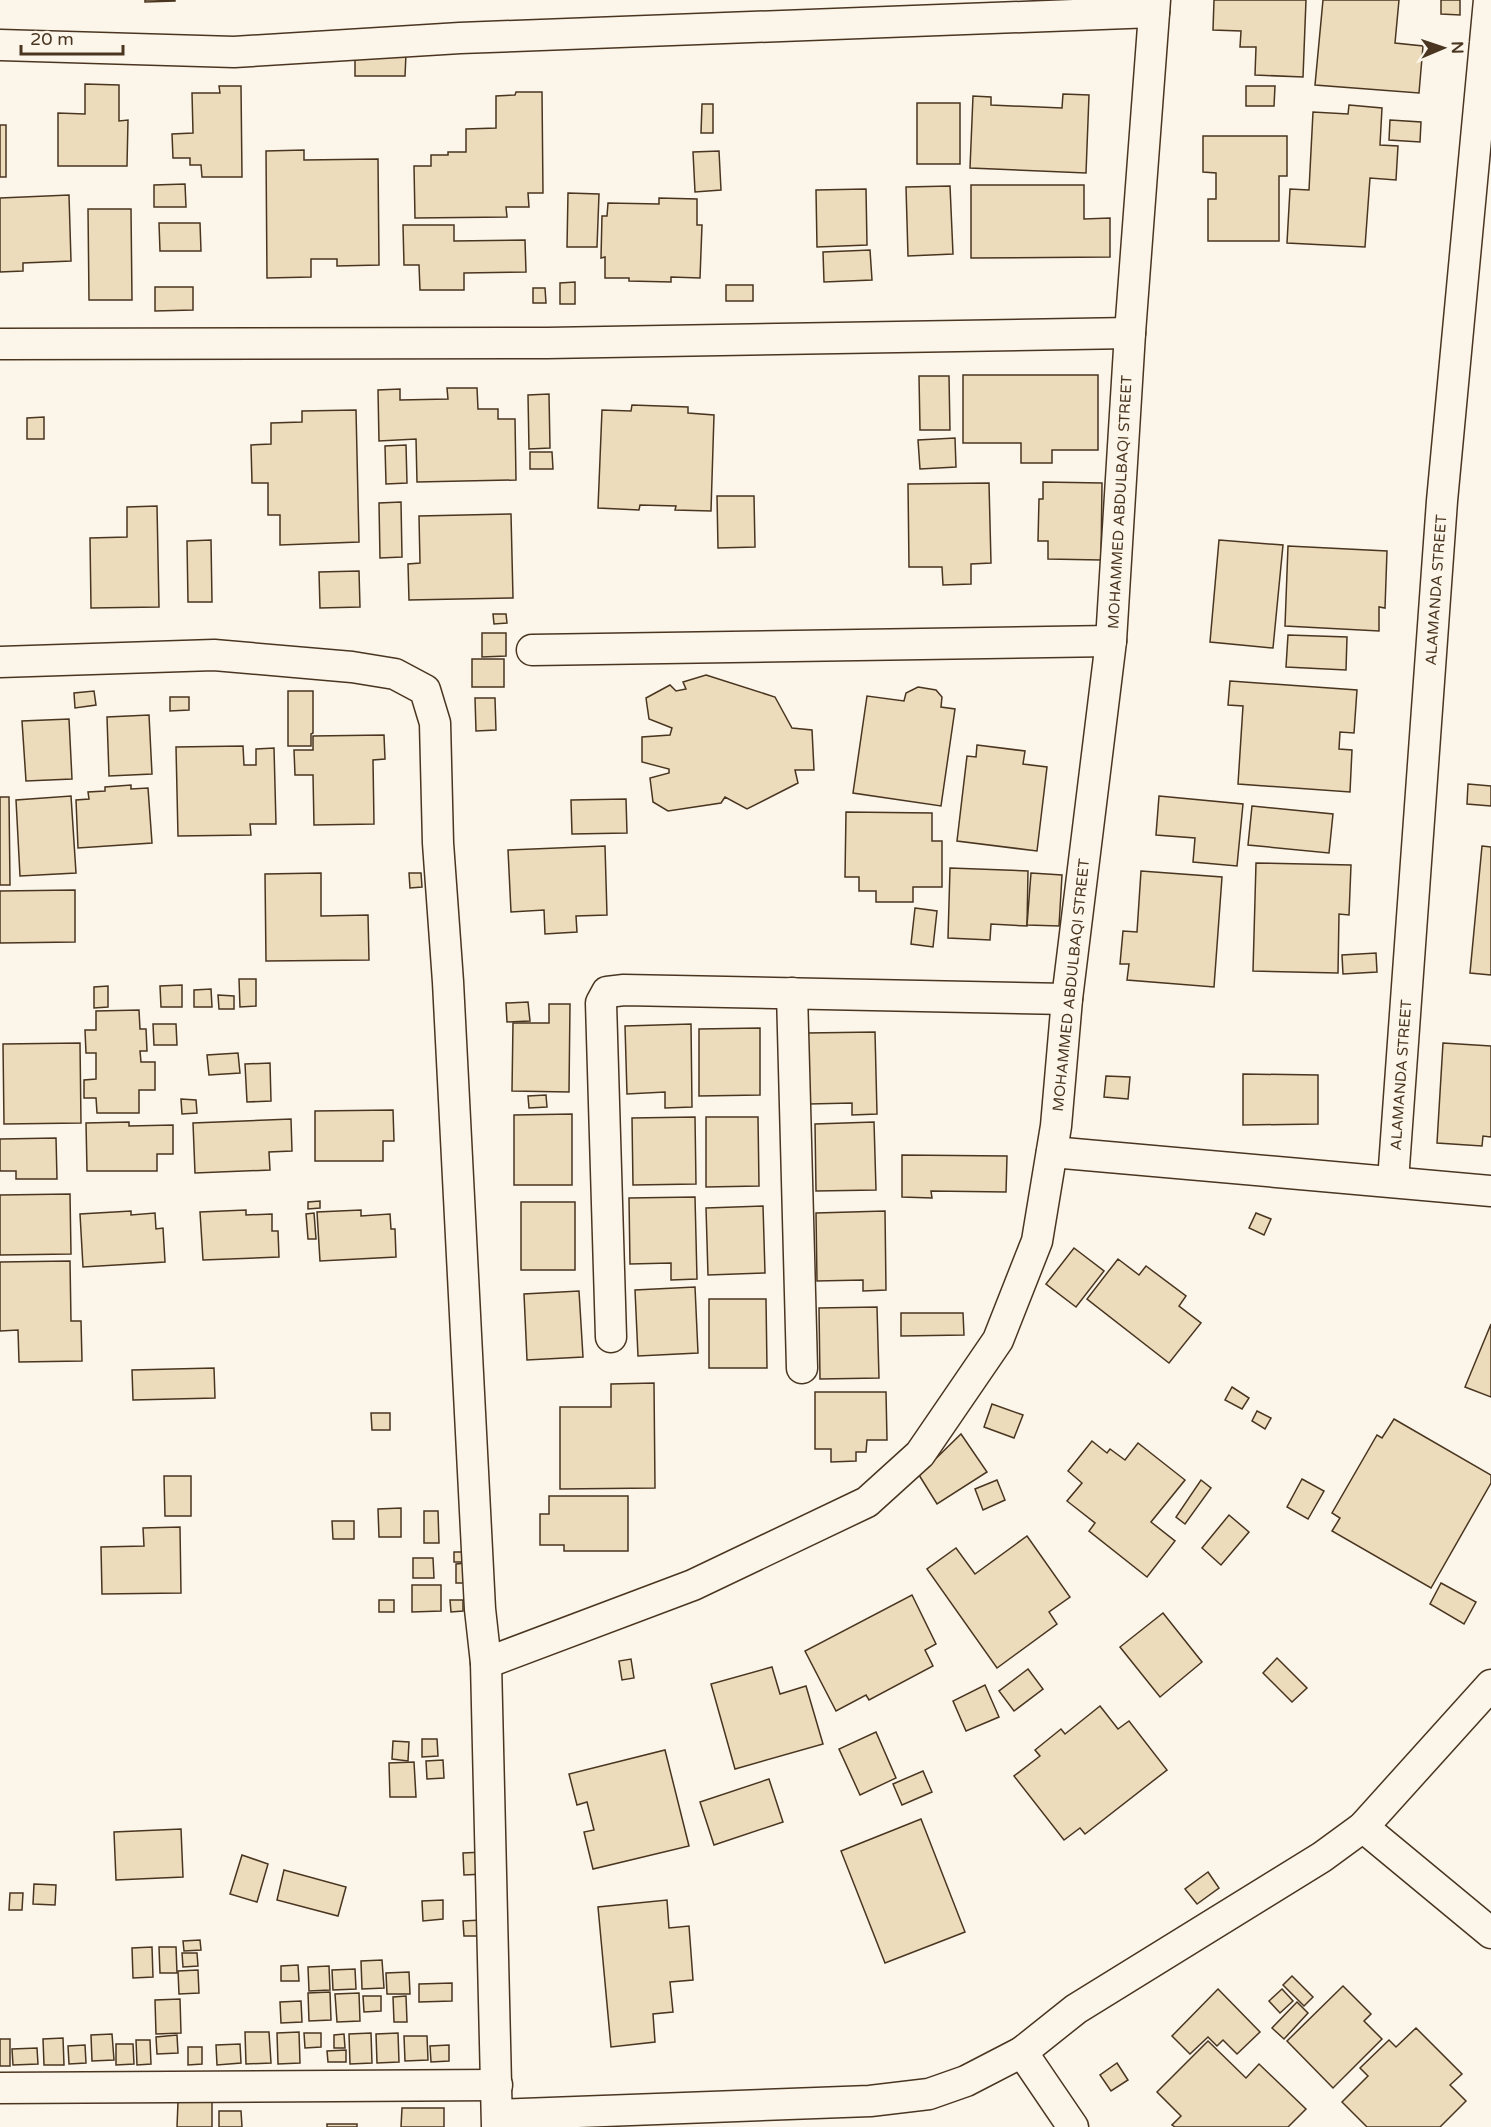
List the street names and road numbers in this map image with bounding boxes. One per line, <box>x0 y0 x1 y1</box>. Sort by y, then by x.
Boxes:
street label: MOHAMMED ABDULBAQI STREET <box>1104 375 1136 629</box>
street label: ALAMANDA STREET <box>1422 514 1450 666</box>
street label: MOHAMMED ABDULBAQI STREET <box>1049 858 1093 1112</box>
street label: ALAMANDA STREET <box>1387 999 1415 1151</box>

